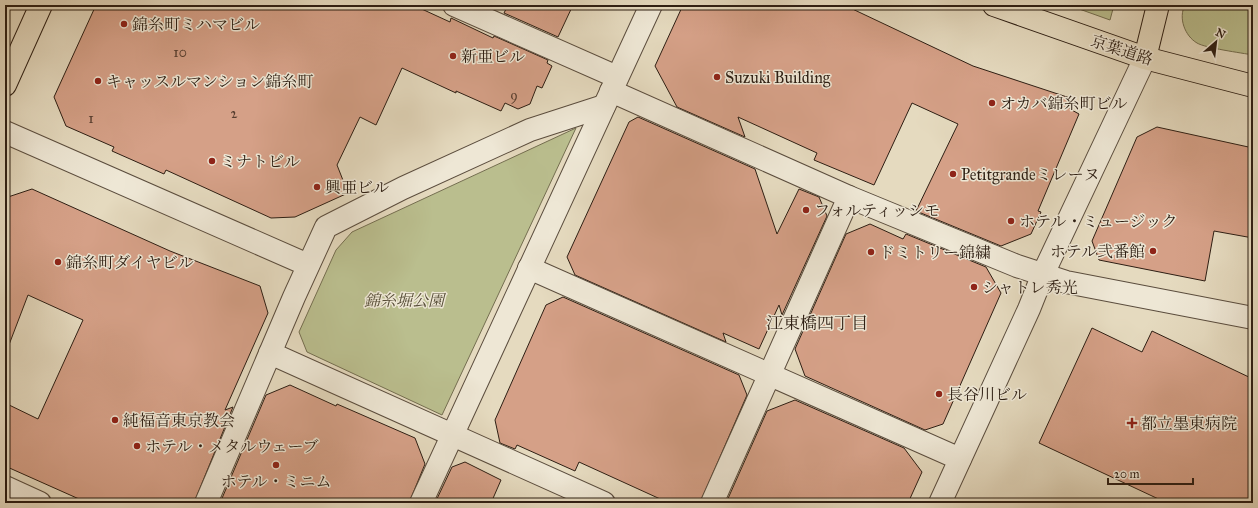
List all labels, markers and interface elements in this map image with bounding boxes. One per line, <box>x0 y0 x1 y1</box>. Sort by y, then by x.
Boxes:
place label: 錦糸町ミハマビル <box>131 15 260 34</box>
marker: 錦糸町ミハマビル <box>119 19 129 29</box>
north arrow <box>1196 22 1236 62</box>
text: N <box>1213 26 1228 42</box>
street label: 京葉道路 <box>1089 31 1155 69</box>
house number: 10 <box>173 44 187 61</box>
place label: 新亜ビル <box>461 47 525 66</box>
marker: 新亜ビル <box>448 51 458 61</box>
place label: Suzuki Building <box>725 68 831 88</box>
place label: キャッスルマンション錦糸町 <box>106 72 313 91</box>
marker: Suzuki Building <box>712 72 722 82</box>
marker: キャッスルマンション錦糸町 <box>93 76 103 86</box>
house number: 9 <box>510 87 518 104</box>
place label: オカバ錦糸町ビル <box>1000 94 1128 113</box>
marker: オカバ錦糸町ビル <box>987 98 997 108</box>
house number: 2 <box>231 105 238 122</box>
house number: 1 <box>88 110 94 127</box>
place label: ミナトビル <box>220 152 300 171</box>
marker: ミナトビル <box>207 156 217 166</box>
place label: Petitgrandeミレーヌ <box>961 165 1100 185</box>
marker: Petitgrandeミレーヌ <box>948 169 958 179</box>
place label: 興亜ビル <box>325 178 389 197</box>
marker: 興亜ビル <box>312 182 322 192</box>
place label: フォルティッシモ <box>814 201 940 220</box>
marker: フォルティッシモ <box>801 205 811 215</box>
place label: ホテル・ミュージック <box>1019 212 1178 231</box>
marker: ホテル・ミュージック <box>1006 216 1016 226</box>
place label: ホテル弐番館 <box>1050 242 1145 261</box>
place label: ドミトリー錦繍 <box>879 243 991 262</box>
marker: ホテル弐番館 <box>1148 246 1158 256</box>
marker: ドミトリー錦繍 <box>866 247 876 257</box>
place label: 錦糸町ダイヤビル <box>65 253 194 272</box>
marker: 錦糸町ダイヤビル <box>53 257 63 267</box>
place label: シャトレ秀光 <box>982 278 1078 297</box>
marker: シャトレ秀光 <box>969 282 979 292</box>
park label: 錦糸堀公園 <box>364 291 447 310</box>
district label: 江東橋四丁目 <box>766 313 868 334</box>
place label: 長谷川ビル <box>947 385 1027 404</box>
marker: 長谷川ビル <box>934 389 944 399</box>
place label: 純福音東京教会 <box>123 411 235 430</box>
place label: 都立墨東病院 <box>1141 414 1237 433</box>
marker: 純福音東京教会 <box>110 415 120 425</box>
marker: 都立墨東病院 <box>1126 417 1138 429</box>
place label: ホテル・メタルウェーブ <box>145 437 319 456</box>
marker: ホテル・メタルウェーブ <box>132 441 142 451</box>
marker: ホテル・ミニム <box>271 460 281 470</box>
scale bar <box>1108 460 1193 486</box>
text: 20 m <box>1114 467 1140 481</box>
place label: ホテル・ミニム <box>220 472 332 491</box>

